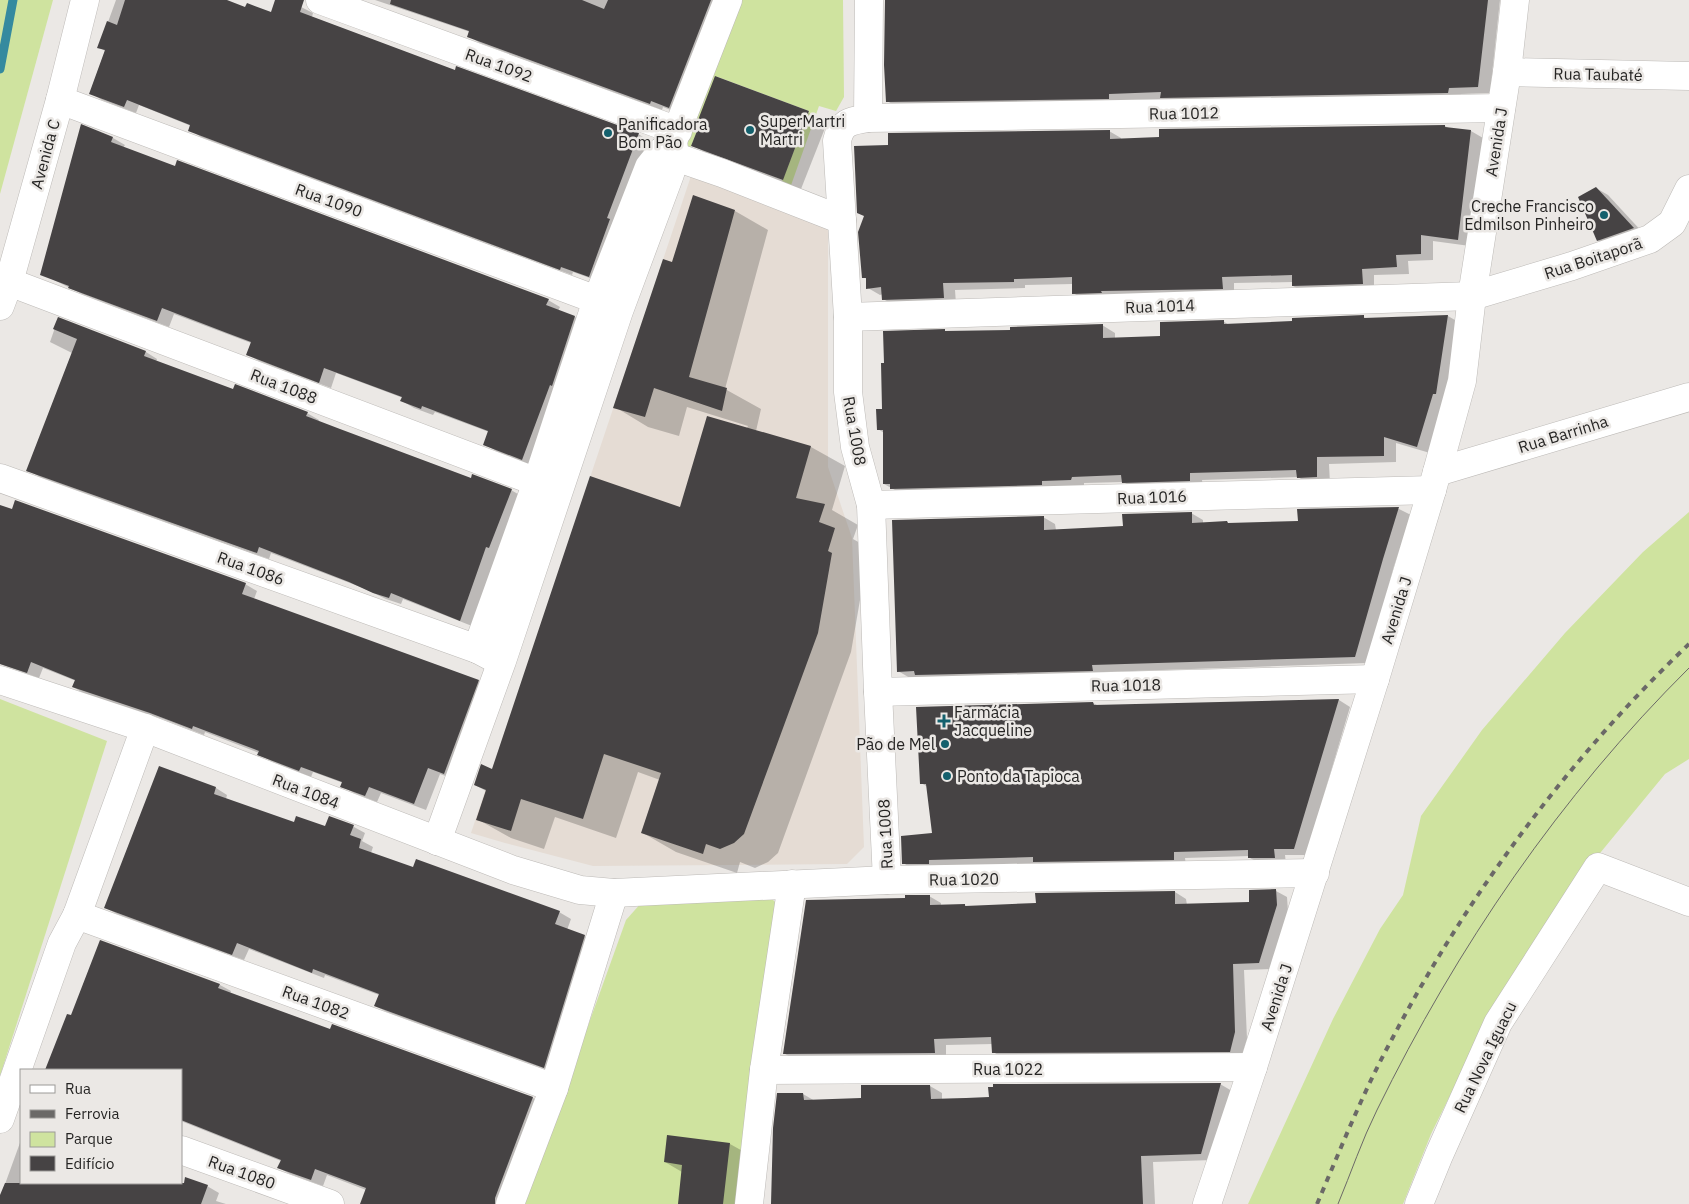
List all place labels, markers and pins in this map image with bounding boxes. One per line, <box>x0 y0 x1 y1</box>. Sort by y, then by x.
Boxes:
place label: SuperMartri Martri <box>760 111 845 149</box>
place label: Panificadora Bom Pão <box>618 114 708 152</box>
marker: SuperMartri Martri <box>744 124 756 136</box>
marker: Panificadora Bom Pão <box>602 127 614 139</box>
place label: Creche Francisco Edmilson Pinheiro <box>1464 196 1594 234</box>
marker: Creche Francisco Edmilson Pinheiro <box>1598 209 1610 221</box>
place label: Farmácia Jacqueline <box>954 702 1032 740</box>
marker: Farmácia Jacqueline <box>938 715 950 727</box>
place label: Pão de Mel <box>856 734 935 754</box>
marker: Pão de Mel <box>939 738 951 750</box>
place label: Ponto da Tapioca <box>957 766 1080 786</box>
marker: Ponto da Tapioca <box>941 770 953 782</box>

